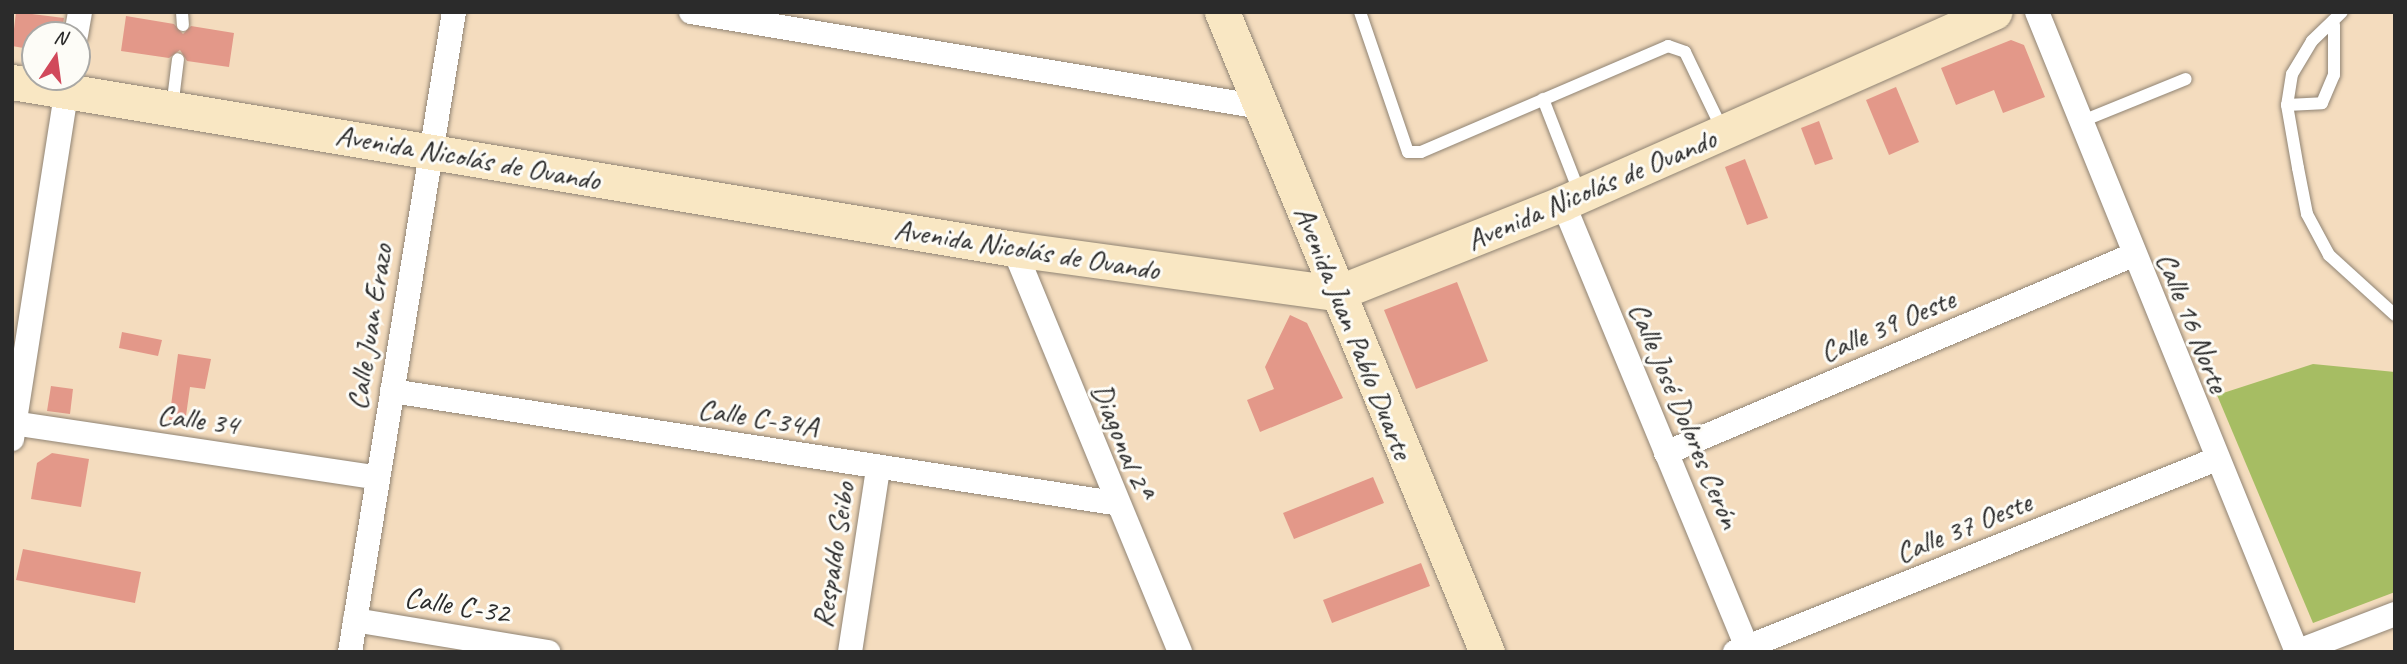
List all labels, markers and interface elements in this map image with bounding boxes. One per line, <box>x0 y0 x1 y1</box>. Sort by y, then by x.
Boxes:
north arrow <box>21 21 91 91</box>
text: N <box>52 24 69 51</box>
street label: Avenida Nicolás de Ovando <box>332 116 604 198</box>
street label: Avenida Nicolás de Ovando <box>1460 120 1722 258</box>
street label: Avenida Juan Pablo Duarte <box>1287 200 1421 464</box>
street label: Avenida Nicolás de Ovando <box>891 210 1163 288</box>
street label: Calle Juan Erazo <box>338 242 400 412</box>
street label: Calle 16 Norte <box>2149 247 2237 397</box>
street label: Calle 39 Oeste <box>1814 280 1960 370</box>
street label: Calle José Dolores Cerón <box>1621 297 1749 533</box>
street label: Diagonal 2ª <box>1084 378 1162 502</box>
street label: Calle C-34A <box>696 390 820 444</box>
street label: Calle 34 <box>155 396 241 442</box>
street label: Respaldo Seibo <box>804 480 862 630</box>
street label: Calle 37 Oeste <box>1890 483 2036 571</box>
street label: Calle C-32 <box>402 579 512 631</box>

